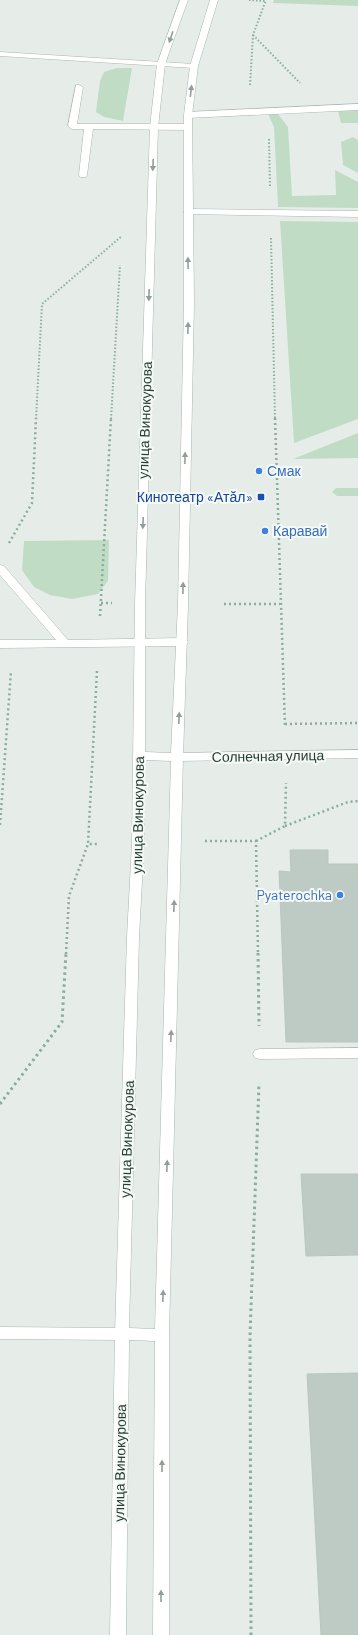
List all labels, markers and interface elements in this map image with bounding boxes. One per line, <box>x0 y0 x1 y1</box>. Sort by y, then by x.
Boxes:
one-way arrow <box>168 31 174 43</box>
one-way arrow <box>188 85 194 97</box>
one-way arrow <box>149 159 156 171</box>
one-way arrow <box>185 256 191 269</box>
one-way arrow <box>146 289 152 302</box>
one-way arrow <box>185 321 191 334</box>
street label: улица Винокурова <box>134 361 155 479</box>
one-way arrow <box>182 452 189 464</box>
place label: Смак <box>267 462 302 479</box>
marker: Смак <box>254 466 264 476</box>
place label: Кинотеатр «Атӑл» <box>137 488 253 505</box>
marker: Кинотеатр «Атӑл» <box>256 492 266 502</box>
one-way arrow <box>139 517 146 529</box>
place label: Каравай <box>273 522 327 539</box>
marker: Каравай <box>260 526 270 536</box>
one-way arrow <box>180 581 186 594</box>
one-way arrow <box>175 712 182 724</box>
street label: Солнечная улица <box>212 746 325 765</box>
street label: улица Винокурова <box>128 756 147 874</box>
place label: Pyaterochka <box>256 886 332 903</box>
marker: Pyaterochka <box>335 890 345 900</box>
one-way arrow <box>171 899 177 912</box>
one-way arrow <box>167 1030 174 1042</box>
street label: улица Винокурова <box>116 1080 137 1198</box>
one-way arrow <box>164 1159 170 1172</box>
one-way arrow <box>160 1290 167 1302</box>
street label: улица Винокурова <box>110 1404 129 1522</box>
one-way arrow <box>159 1459 165 1472</box>
one-way arrow <box>158 1589 164 1602</box>

